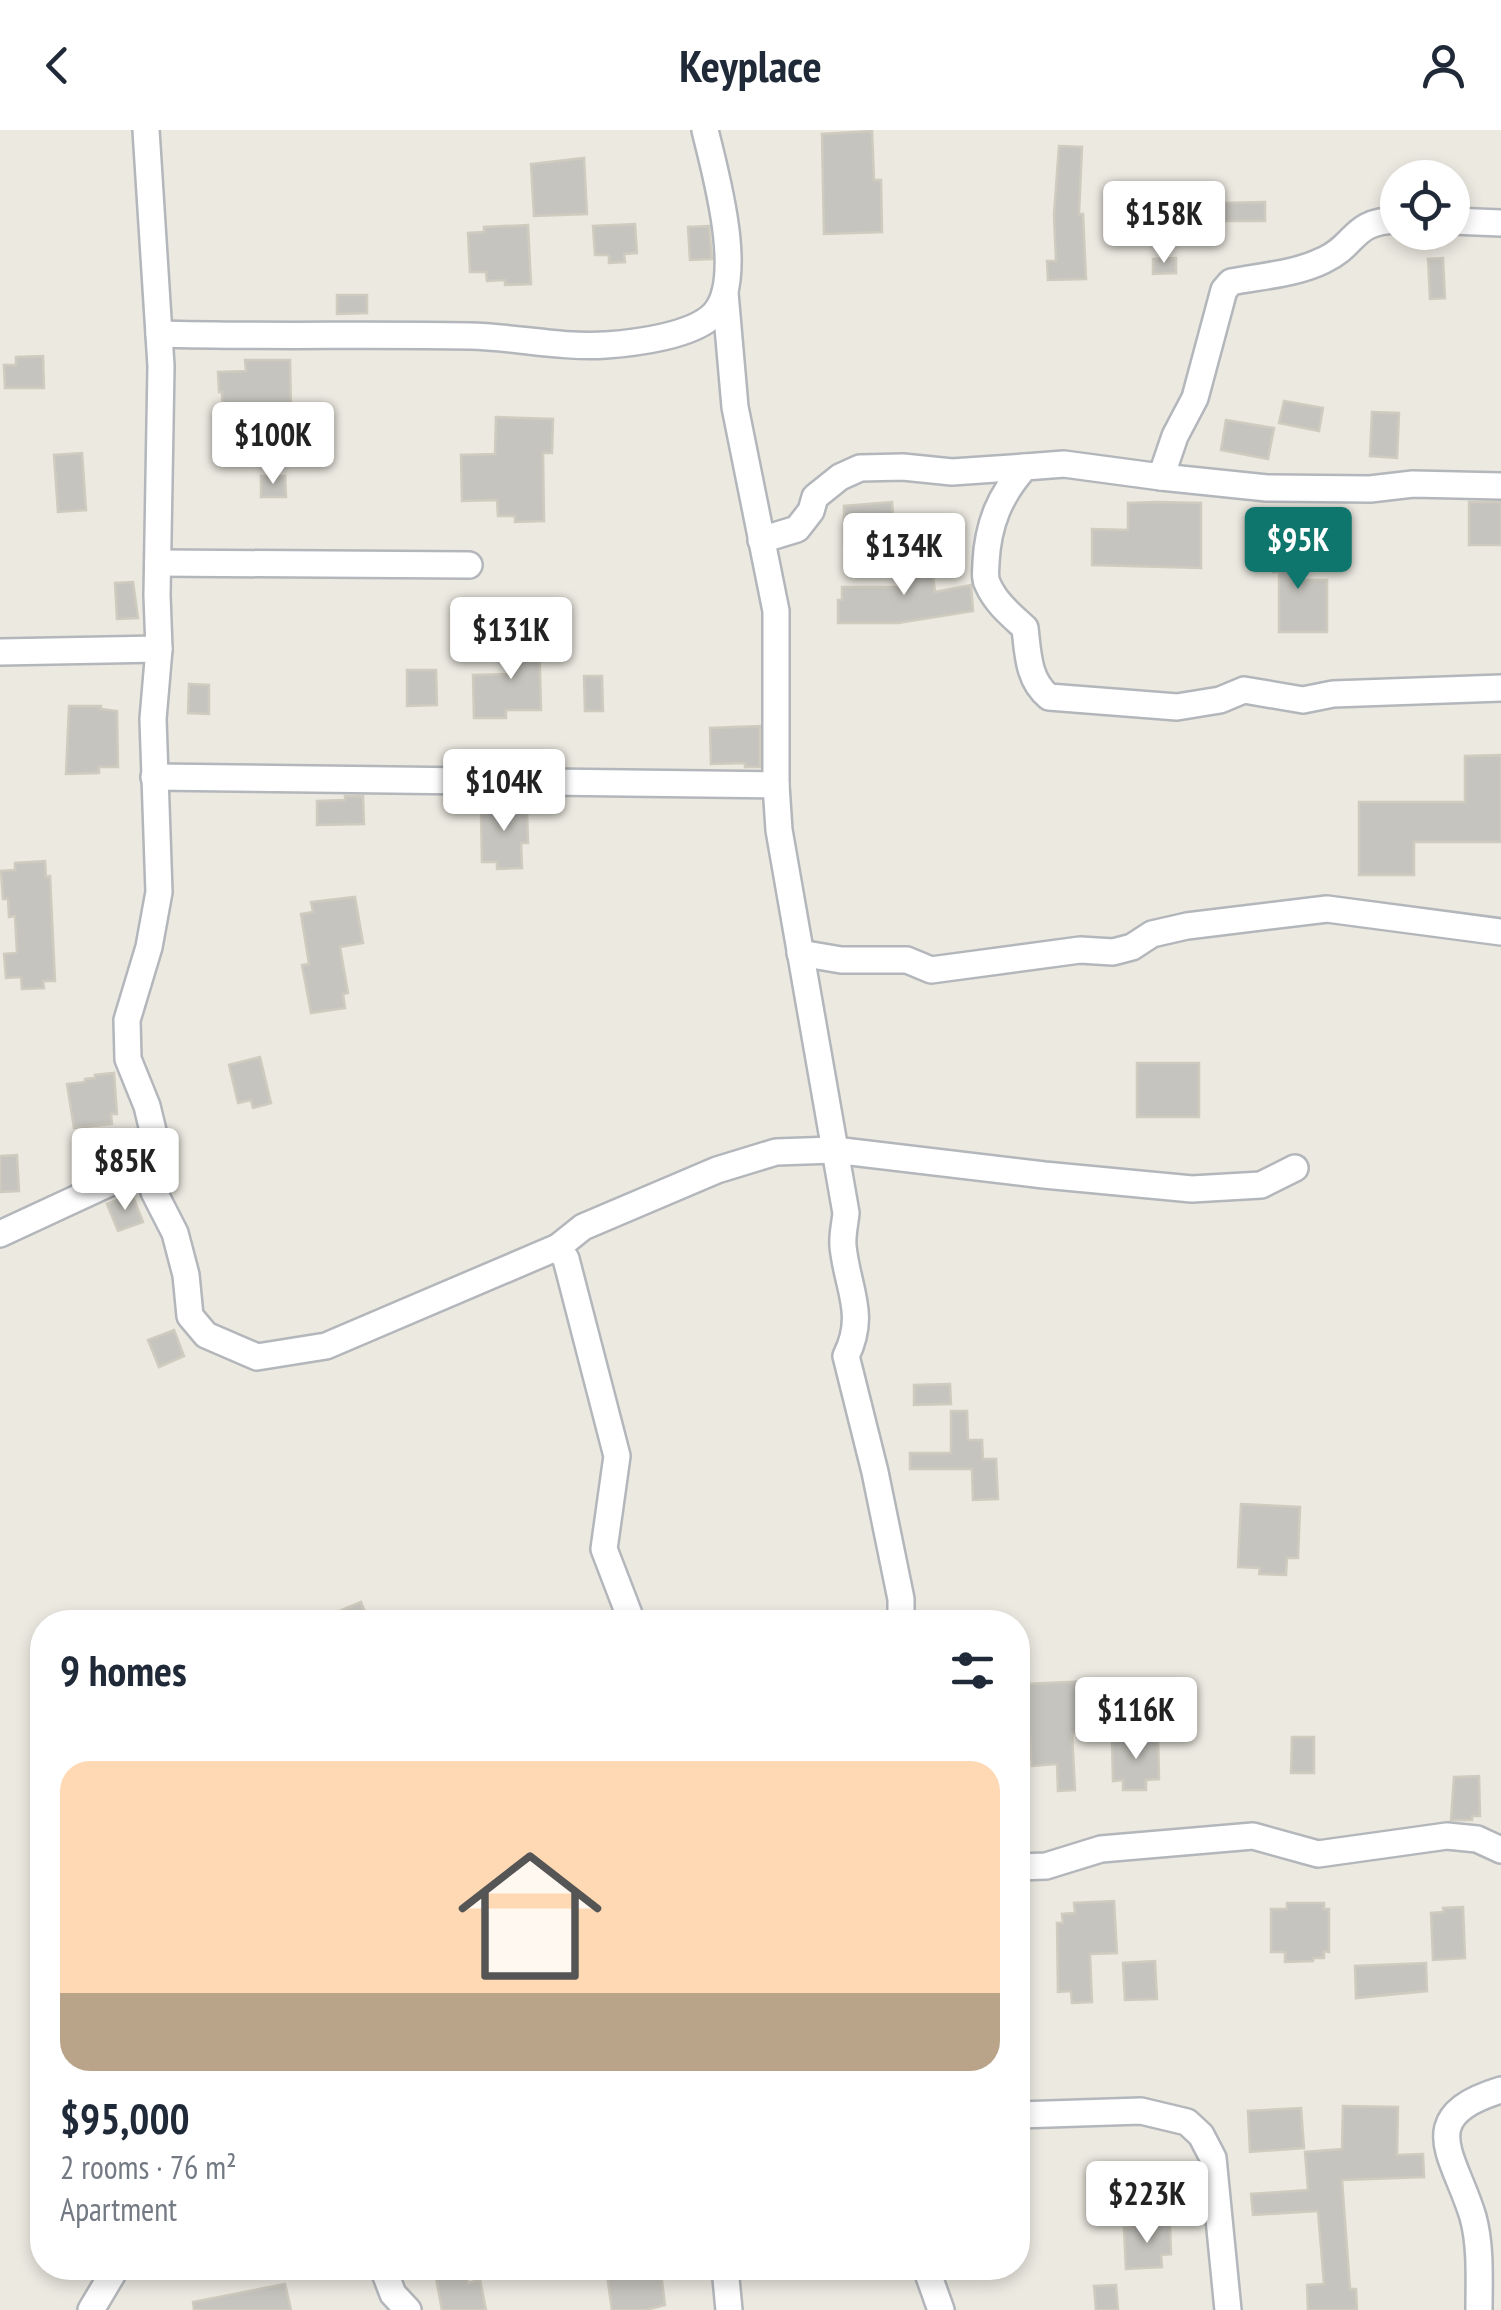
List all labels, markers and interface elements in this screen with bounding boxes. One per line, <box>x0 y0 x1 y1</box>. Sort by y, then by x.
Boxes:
text: Keyplace <box>679 36 822 94</box>
icon: back <box>30 38 85 93</box>
icon: person <box>1416 38 1471 93</box>
map controls <box>1380 160 1470 250</box>
button: locate <box>1380 160 1470 250</box>
pin: $158K <box>1094 181 1234 266</box>
text: $158K <box>1125 192 1203 234</box>
pin: $100K <box>203 402 343 487</box>
text: $100K <box>234 413 312 455</box>
pin: $95K <box>1239 507 1357 592</box>
pin: $134K <box>834 513 974 598</box>
text: $95K <box>1267 518 1329 560</box>
text: $134K <box>865 524 943 566</box>
pin: $131K <box>441 597 581 682</box>
text: $131K <box>472 608 550 650</box>
pin: $104K <box>434 749 574 834</box>
text: $104K <box>465 760 543 802</box>
pin: $85K <box>66 1128 184 1213</box>
text: $85K <box>94 1139 156 1181</box>
text: 9 homes <box>60 1643 187 1698</box>
icon: filters <box>945 1643 1000 1698</box>
pin: $116K <box>1066 1677 1206 1762</box>
text: $116K <box>1097 1688 1175 1730</box>
icon: home <box>440 1826 620 2006</box>
text: $95,000 <box>60 2091 190 2146</box>
text: 2 rooms · 76 m² <box>60 2146 237 2188</box>
pin: $223K <box>1077 2161 1217 2246</box>
text: $223K <box>1108 2172 1186 2214</box>
text: Apartment <box>60 2188 177 2230</box>

